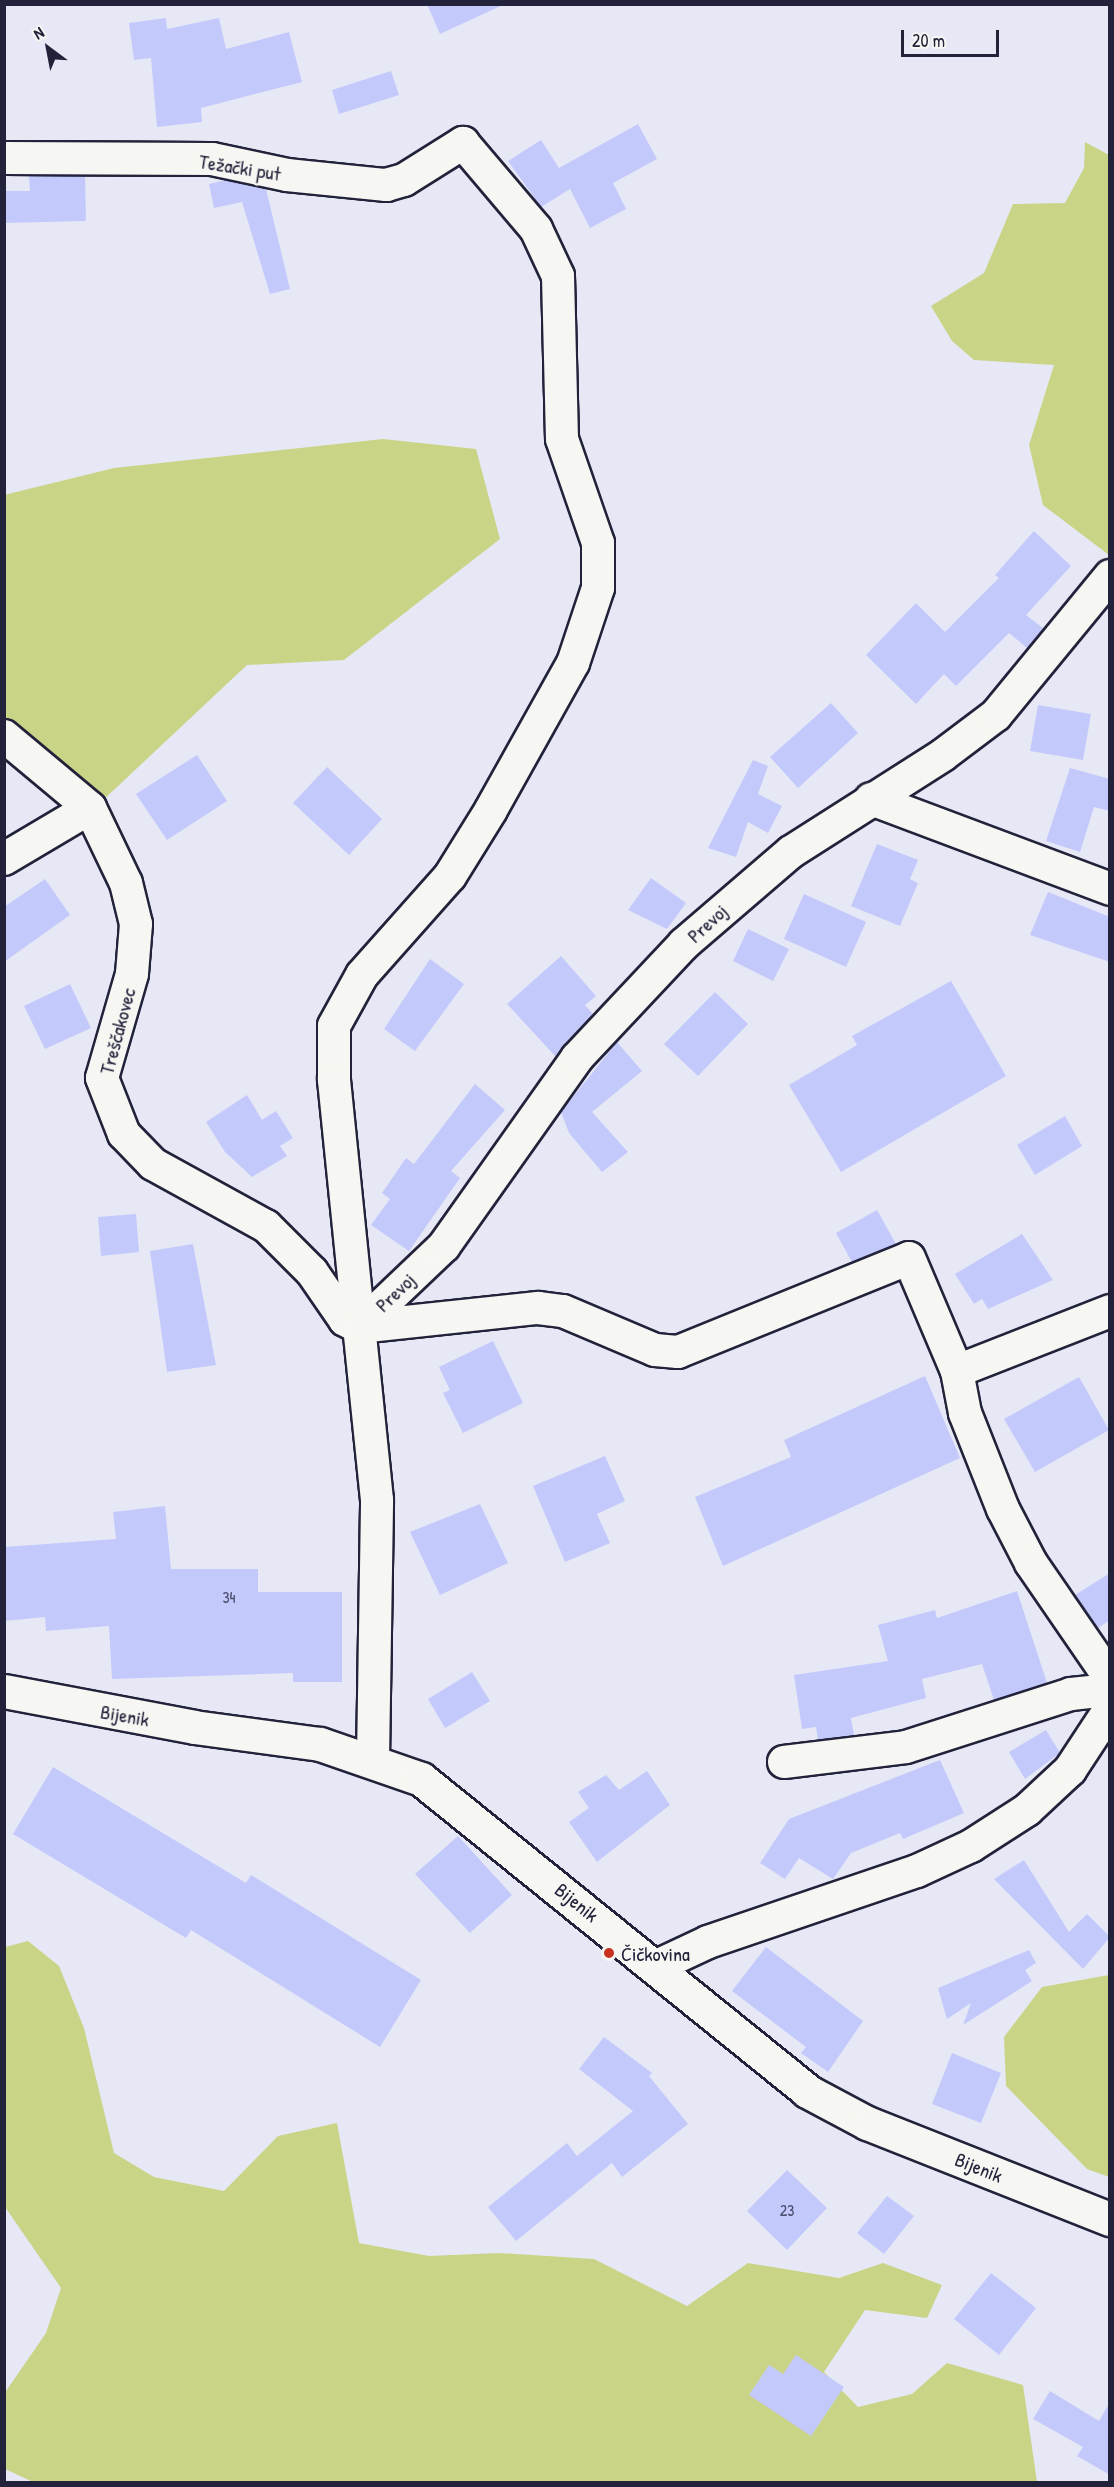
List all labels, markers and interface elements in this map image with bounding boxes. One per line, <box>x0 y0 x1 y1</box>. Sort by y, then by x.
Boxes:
north arrow <box>18 18 78 78</box>
scale bar <box>904 18 1002 56</box>
text: N <box>29 21 48 44</box>
text: 20 m <box>912 28 945 53</box>
street label: Težački put <box>197 149 283 185</box>
street label: Prevoj <box>682 899 732 947</box>
street label: Treščakovec <box>94 985 140 1077</box>
street label: Prevoj <box>370 1267 420 1317</box>
house number: 34 <box>222 1587 236 1607</box>
street label: Bijenik <box>99 1699 151 1731</box>
street label: Bijenik <box>550 1877 604 1927</box>
place label: Čičkovina <box>621 1941 690 1965</box>
marker: Čičkovina <box>602 1946 616 1960</box>
street label: Bijenik <box>952 2147 1006 2187</box>
house number: 23 <box>780 2200 794 2220</box>

